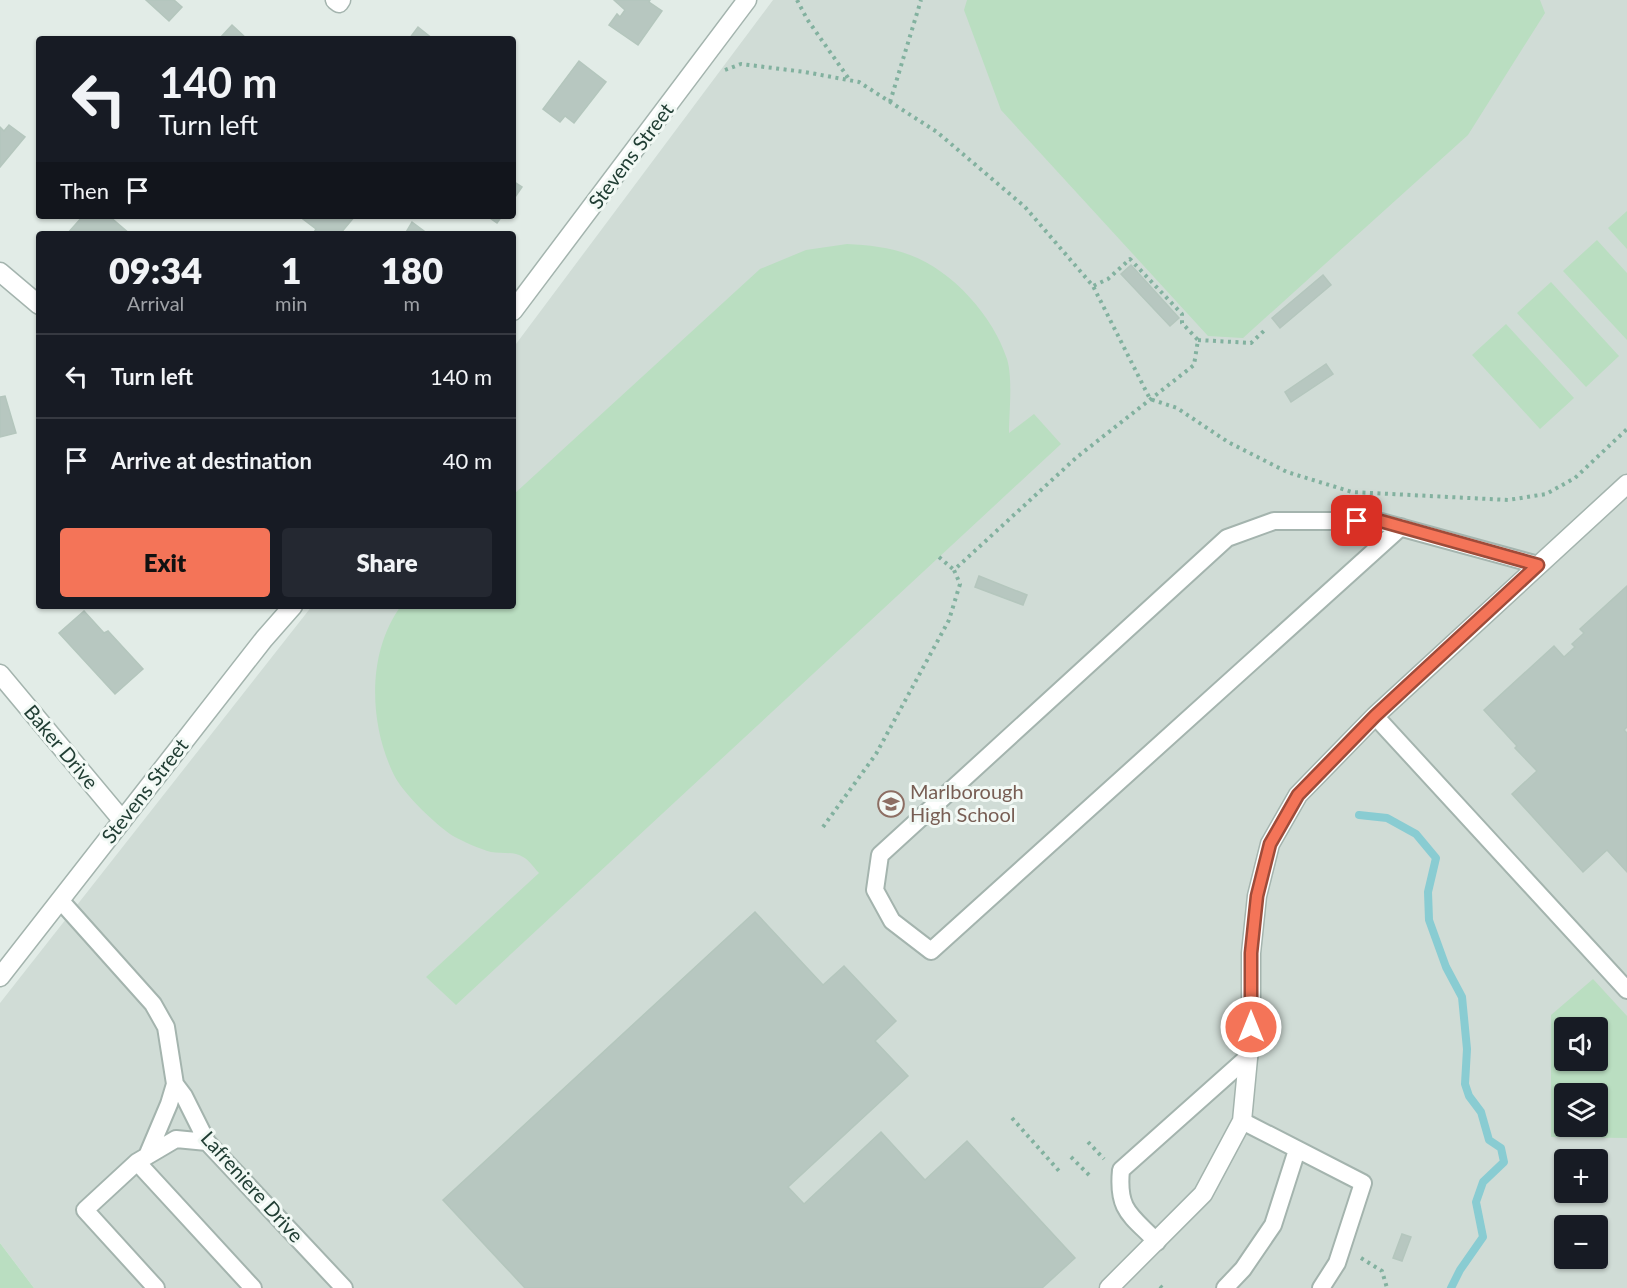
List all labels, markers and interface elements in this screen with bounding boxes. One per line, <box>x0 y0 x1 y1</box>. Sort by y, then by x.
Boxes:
text: 140 m <box>159 57 277 107</box>
icon: left <box>60 60 138 138</box>
street label: Stevens Street <box>583 98 678 213</box>
text: Turn left <box>159 108 258 141</box>
icon: arrive <box>121 174 154 207</box>
text: Then <box>60 177 109 204</box>
text: 09:34 <box>109 248 202 292</box>
text: 1 <box>281 248 302 292</box>
text: 180 <box>380 248 443 292</box>
text: Arrival <box>127 291 184 315</box>
text: min <box>275 291 307 315</box>
text: m <box>403 291 420 315</box>
icon: left <box>60 360 93 393</box>
text: Turn left <box>111 363 193 390</box>
text: 140 m <box>430 363 492 390</box>
icon: arrive <box>60 444 93 477</box>
text: Arrive at destination <box>111 447 312 474</box>
text: 40 m <box>443 447 492 474</box>
pin <box>1331 495 1382 546</box>
icon: arrive <box>1340 504 1373 537</box>
button: Exit <box>60 528 270 597</box>
button: Share <box>282 528 492 597</box>
street label: Baker Drive <box>20 699 104 793</box>
street label: Stevens Street <box>96 733 192 847</box>
place label: Marlborough High School <box>910 779 1024 826</box>
school or university icon: Marlborough High School <box>876 789 906 819</box>
position arrow <box>1219 995 1283 1059</box>
map controls <box>1554 1017 1608 1269</box>
button: sound <box>1554 1017 1608 1071</box>
button: layers <box>1554 1083 1608 1137</box>
street label: Lafreniere Drive <box>197 1126 309 1247</box>
button: + <box>1554 1149 1608 1203</box>
button: − <box>1554 1215 1608 1269</box>

